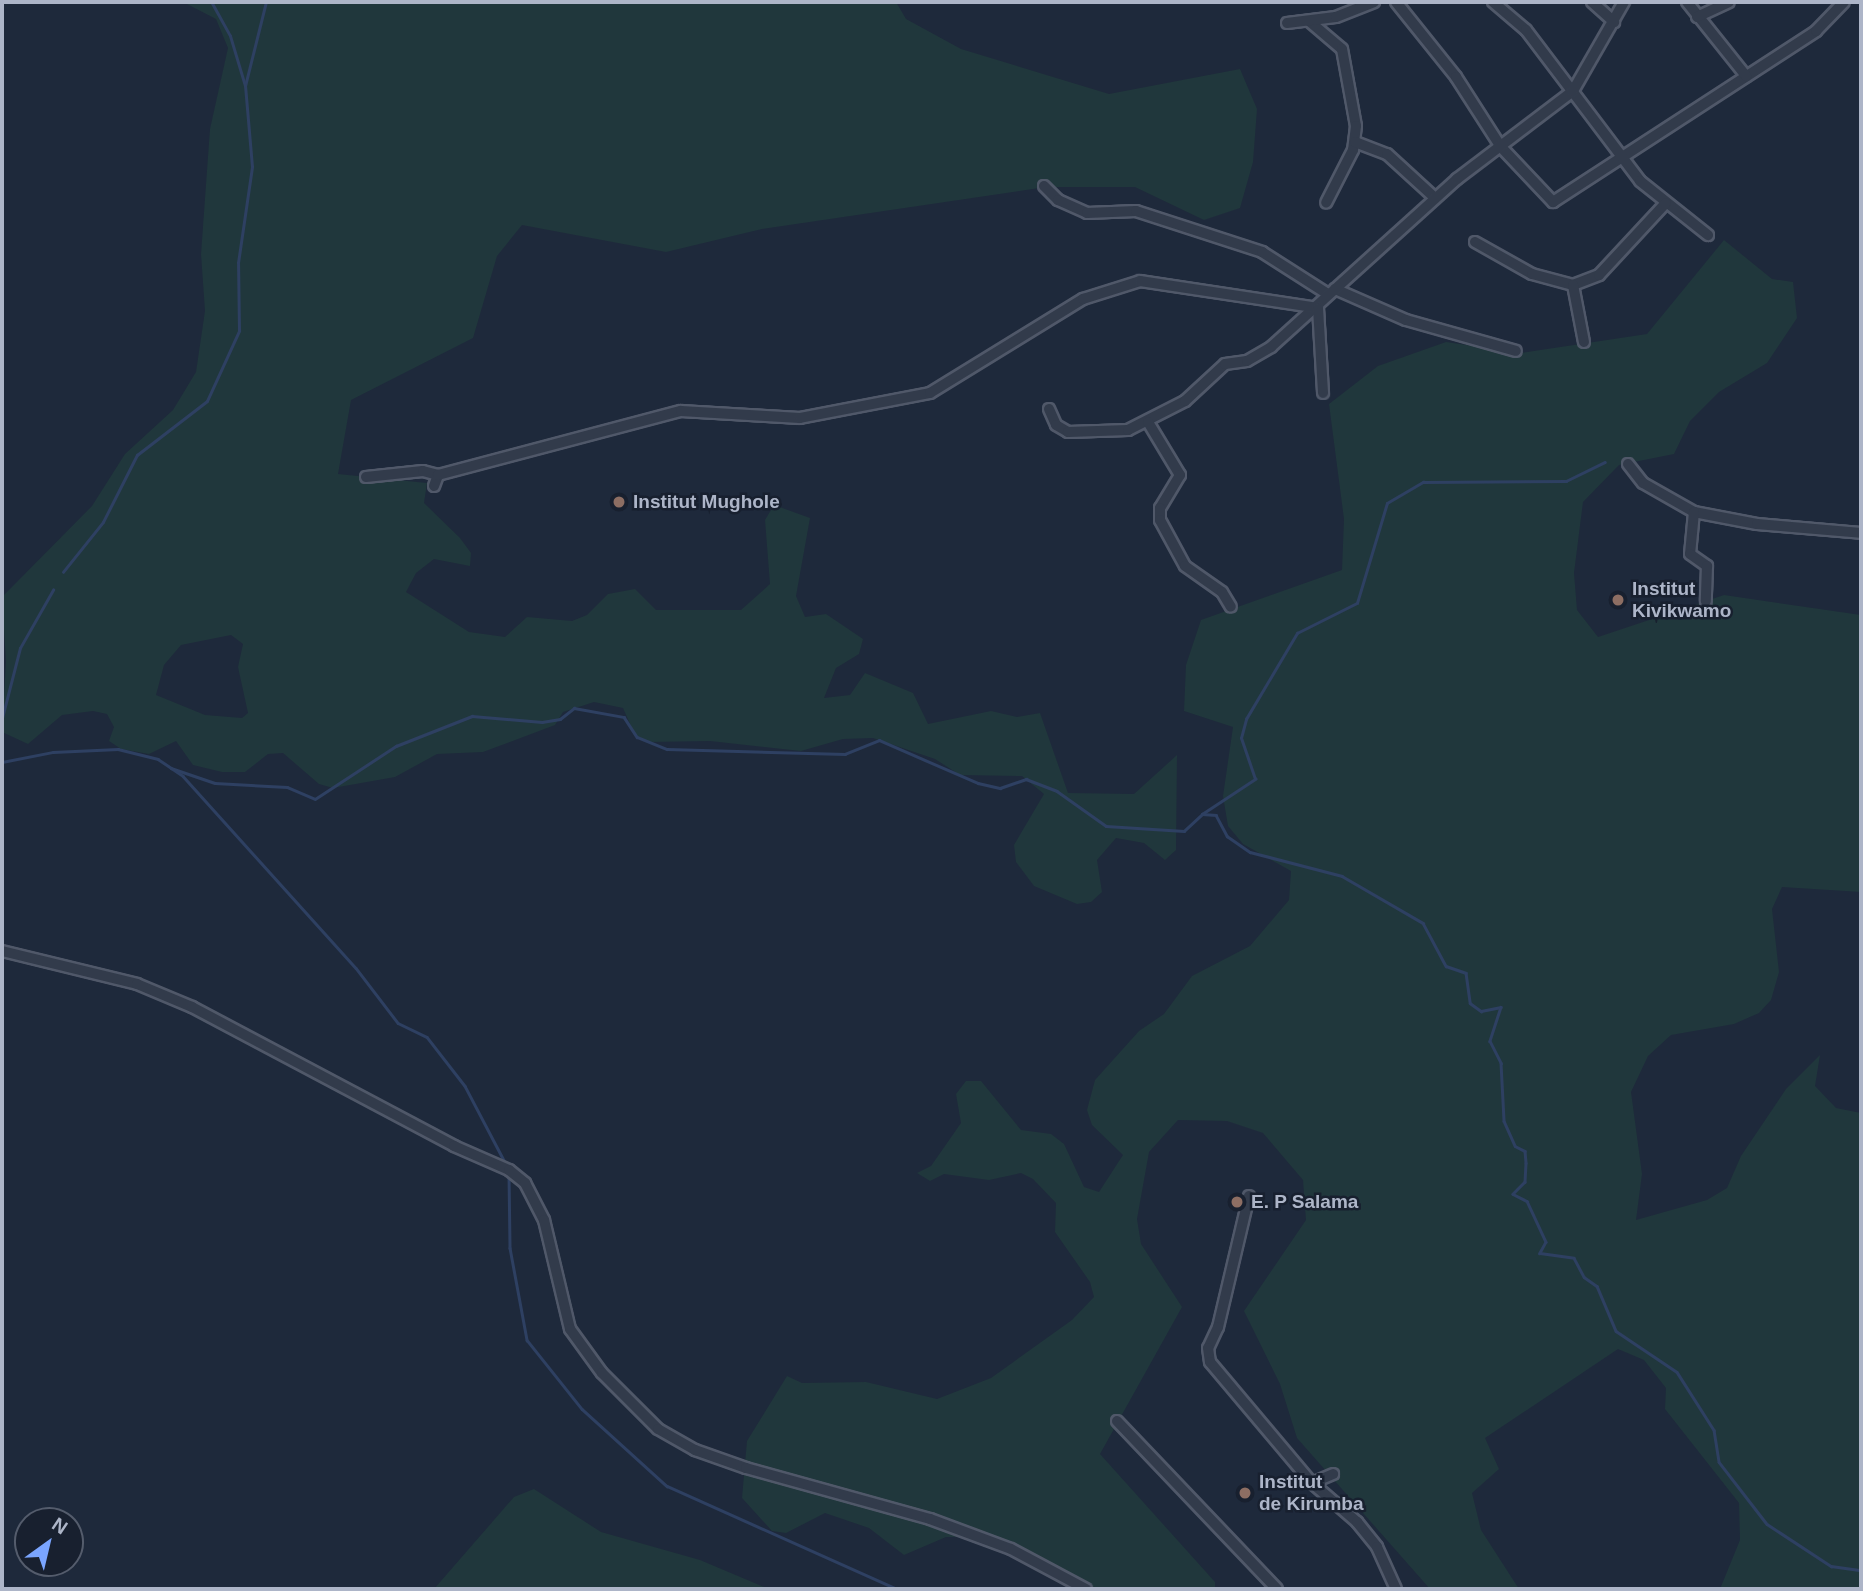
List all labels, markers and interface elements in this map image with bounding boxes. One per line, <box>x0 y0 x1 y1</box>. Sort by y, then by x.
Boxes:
place label: Institut Mughole <box>633 491 780 513</box>
marker: Institut Mughole <box>611 494 627 510</box>
place label: Institut Kivikwamo <box>1632 578 1731 622</box>
marker: Institut Kivikwamo <box>1610 592 1626 608</box>
place label: E. P Salama <box>1251 1191 1359 1213</box>
marker: E. P Salama <box>1229 1194 1245 1210</box>
place label: Institut de Kirumba <box>1259 1471 1364 1515</box>
marker: Institut de Kirumba <box>1237 1485 1253 1501</box>
north arrow <box>14 1507 84 1577</box>
text: N <box>48 1513 71 1538</box>

